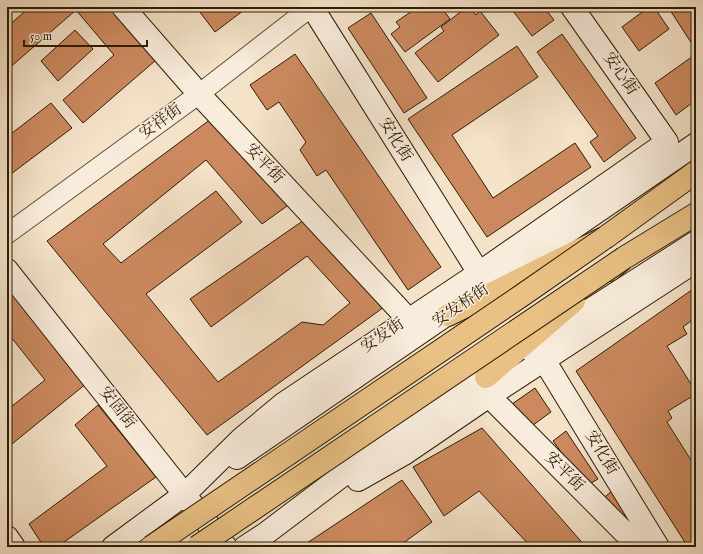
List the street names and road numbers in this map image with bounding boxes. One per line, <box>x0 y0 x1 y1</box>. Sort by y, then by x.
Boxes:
street label: 安心街 <box>598 49 642 99</box>
street label: 安祥街 <box>136 100 186 144</box>
street label: 安化街 <box>374 114 416 166</box>
street label: 安平街 <box>240 140 288 188</box>
street label: 安发桥街 <box>429 280 493 332</box>
street label: 安发街 <box>358 314 408 358</box>
street label: 安固街 <box>94 383 140 433</box>
street label: 安化街 <box>580 427 622 479</box>
street label: 安平街 <box>540 448 588 496</box>

